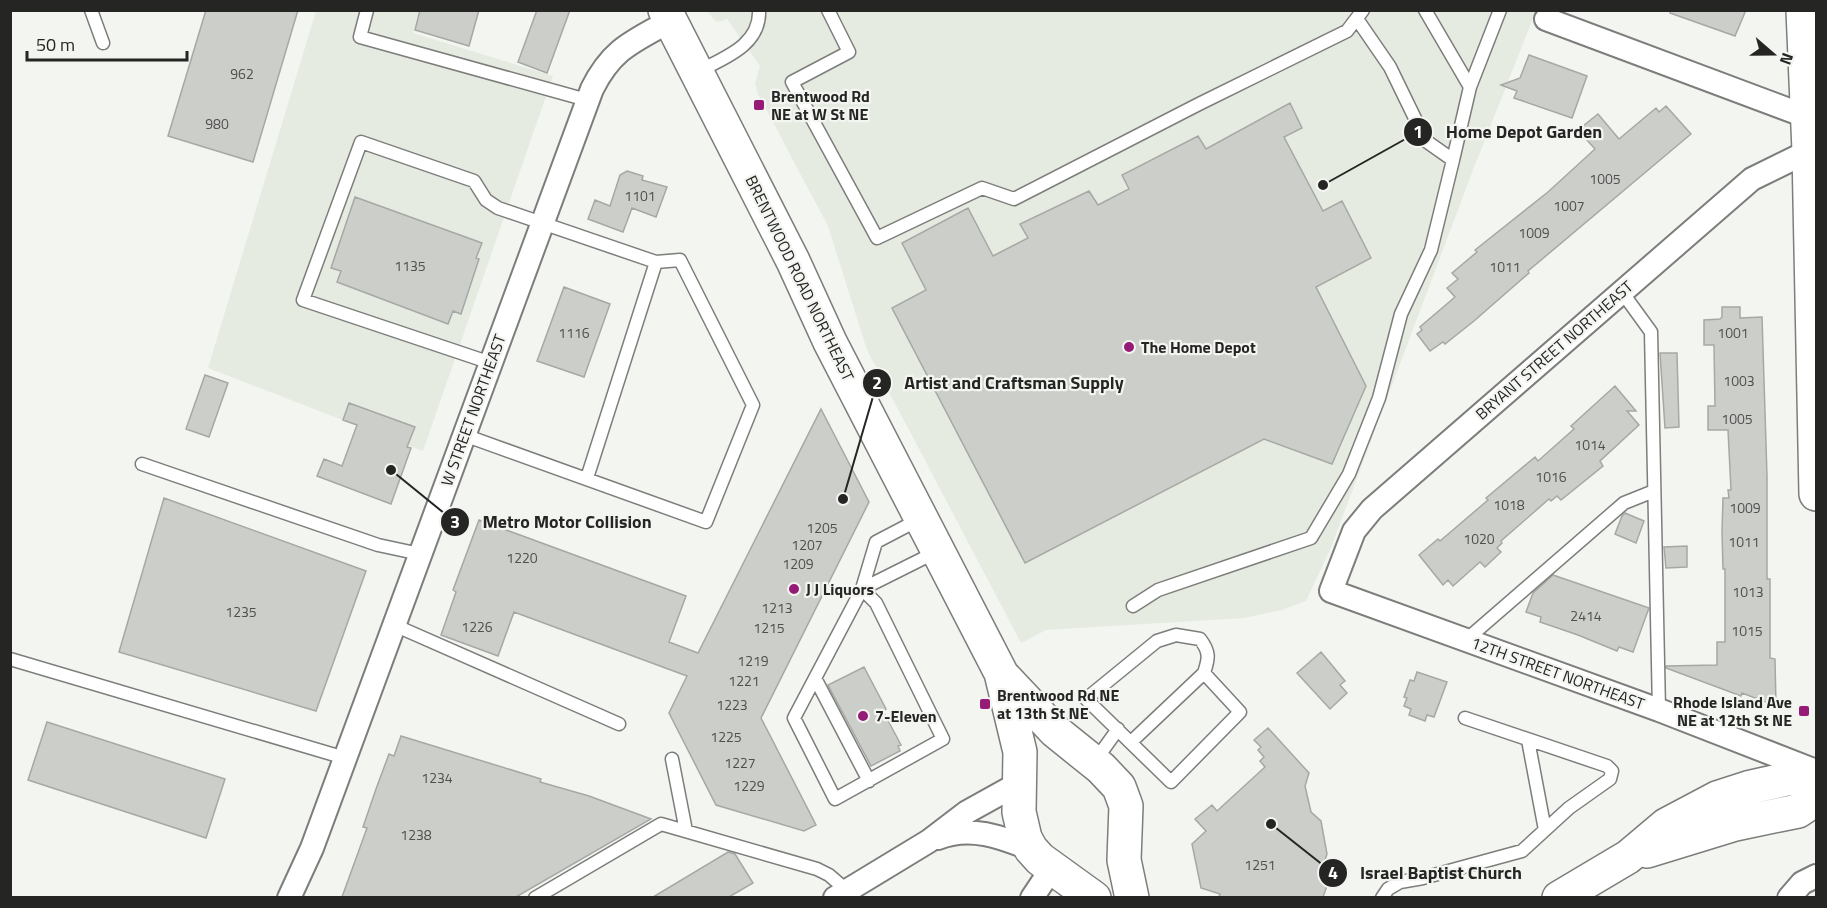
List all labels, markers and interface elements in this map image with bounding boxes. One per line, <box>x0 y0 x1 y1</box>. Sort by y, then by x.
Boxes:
scale bar <box>27 24 188 62</box>
north arrow <box>1743 24 1803 84</box>
text: 50 m <box>36 31 75 58</box>
text: N <box>1774 50 1800 68</box>
house number: 962 <box>230 63 254 84</box>
place label: Brentwood Rd NE at W St NE <box>771 84 870 126</box>
marker: Brentwood Rd NE at W St NE <box>752 98 766 112</box>
house number: 980 <box>205 113 229 134</box>
callout: Home Depot Garden <box>1403 114 1614 150</box>
text: 1 <box>1413 118 1423 145</box>
text: Home Depot Garden <box>1446 118 1602 145</box>
house number: 1005 <box>1589 168 1621 189</box>
street label: BRENTWOOD ROAD NORTHEAST <box>740 171 861 385</box>
house number: 1101 <box>624 185 656 206</box>
house number: 1007 <box>1553 195 1585 216</box>
house number: 1009 <box>1518 222 1550 243</box>
house number: 1135 <box>394 255 426 276</box>
house number: 1011 <box>1489 256 1521 277</box>
street label: BRYANT STREET NORTHEAST <box>1470 274 1638 425</box>
house number: 1116 <box>558 322 590 343</box>
house number: 1001 <box>1717 322 1749 343</box>
street label: W STREET NORTHEAST <box>434 330 512 489</box>
place label: The Home Depot <box>1141 335 1256 359</box>
marker: The Home Depot <box>1122 340 1136 354</box>
callout: Artist and Craftsman Supply <box>862 365 1135 401</box>
text: 2 <box>872 369 882 396</box>
text: Artist and Craftsman Supply <box>904 369 1124 396</box>
house number: 1003 <box>1723 370 1755 391</box>
house number: 1005 <box>1721 408 1753 429</box>
house number: 1014 <box>1574 434 1606 455</box>
house number: 1016 <box>1535 466 1567 487</box>
house number: 1018 <box>1493 494 1525 515</box>
house number: 1009 <box>1729 497 1761 518</box>
callout: Metro Motor Collision <box>440 504 663 540</box>
text: 3 <box>450 508 460 535</box>
text: Metro Motor Collision <box>482 508 652 535</box>
house number: 1205 <box>806 517 838 538</box>
house number: 1020 <box>1463 528 1495 549</box>
house number: 1011 <box>1728 531 1760 552</box>
house number: 1207 <box>791 534 823 555</box>
house number: 1220 <box>506 547 538 568</box>
house number: 1209 <box>782 553 814 574</box>
place label: J J Liquors <box>806 577 874 601</box>
house number: 1013 <box>1732 581 1764 602</box>
marker: J J Liquors <box>787 582 801 596</box>
house number: 1213 <box>761 597 793 618</box>
house number: 1235 <box>225 601 257 622</box>
house number: 2414 <box>1570 605 1602 626</box>
house number: 1226 <box>461 616 493 637</box>
house number: 1215 <box>753 617 785 638</box>
house number: 1015 <box>1731 620 1763 641</box>
street label: 12TH STREET NORTHEAST <box>1468 630 1649 716</box>
house number: 1219 <box>737 650 769 671</box>
house number: 1221 <box>728 670 760 691</box>
place label: Brentwood Rd NE at 13th St NE <box>997 683 1119 725</box>
place label: Rhode Island Ave NE at 12th St NE <box>1673 690 1792 732</box>
house number: 1223 <box>716 694 748 715</box>
marker: Brentwood Rd NE at 13th St NE <box>978 697 992 711</box>
place label: 7-Eleven <box>875 704 937 728</box>
marker: Rhode Island Ave NE at 12th St NE <box>1797 704 1811 718</box>
marker: 7-Eleven <box>856 709 870 723</box>
house number: 1225 <box>710 726 742 747</box>
house number: 1227 <box>724 752 756 773</box>
house number: 1234 <box>421 767 453 788</box>
house number: 1229 <box>733 775 765 796</box>
house number: 1238 <box>400 824 432 845</box>
house number: 1251 <box>1244 854 1276 875</box>
callout: Israel Baptist Church <box>1318 855 1534 891</box>
text: 4 <box>1328 859 1338 886</box>
text: Israel Baptist Church <box>1360 859 1522 886</box>

